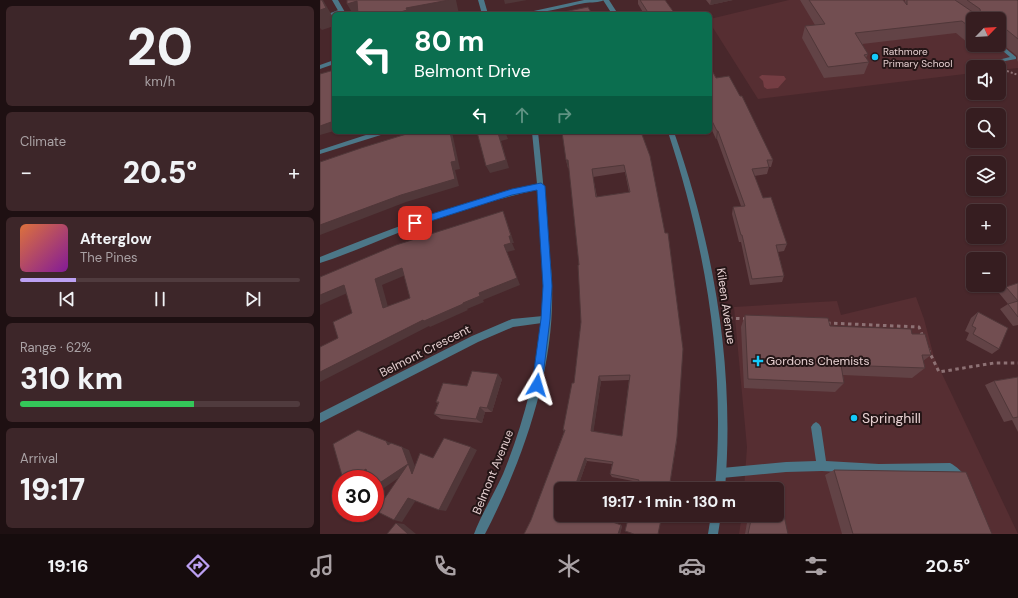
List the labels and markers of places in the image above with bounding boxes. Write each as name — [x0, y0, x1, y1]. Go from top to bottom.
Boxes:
place label: Rathmore Primary School — [883, 45, 953, 70]
marker: Rathmore Primary School — [870, 52, 880, 62]
pin — [398, 206, 432, 240]
place label: Gordons Chemists — [766, 353, 870, 369]
marker: Gordons Chemists — [753, 356, 763, 366]
place label: Springhill — [862, 409, 921, 427]
marker: Springhill — [849, 413, 859, 423]

